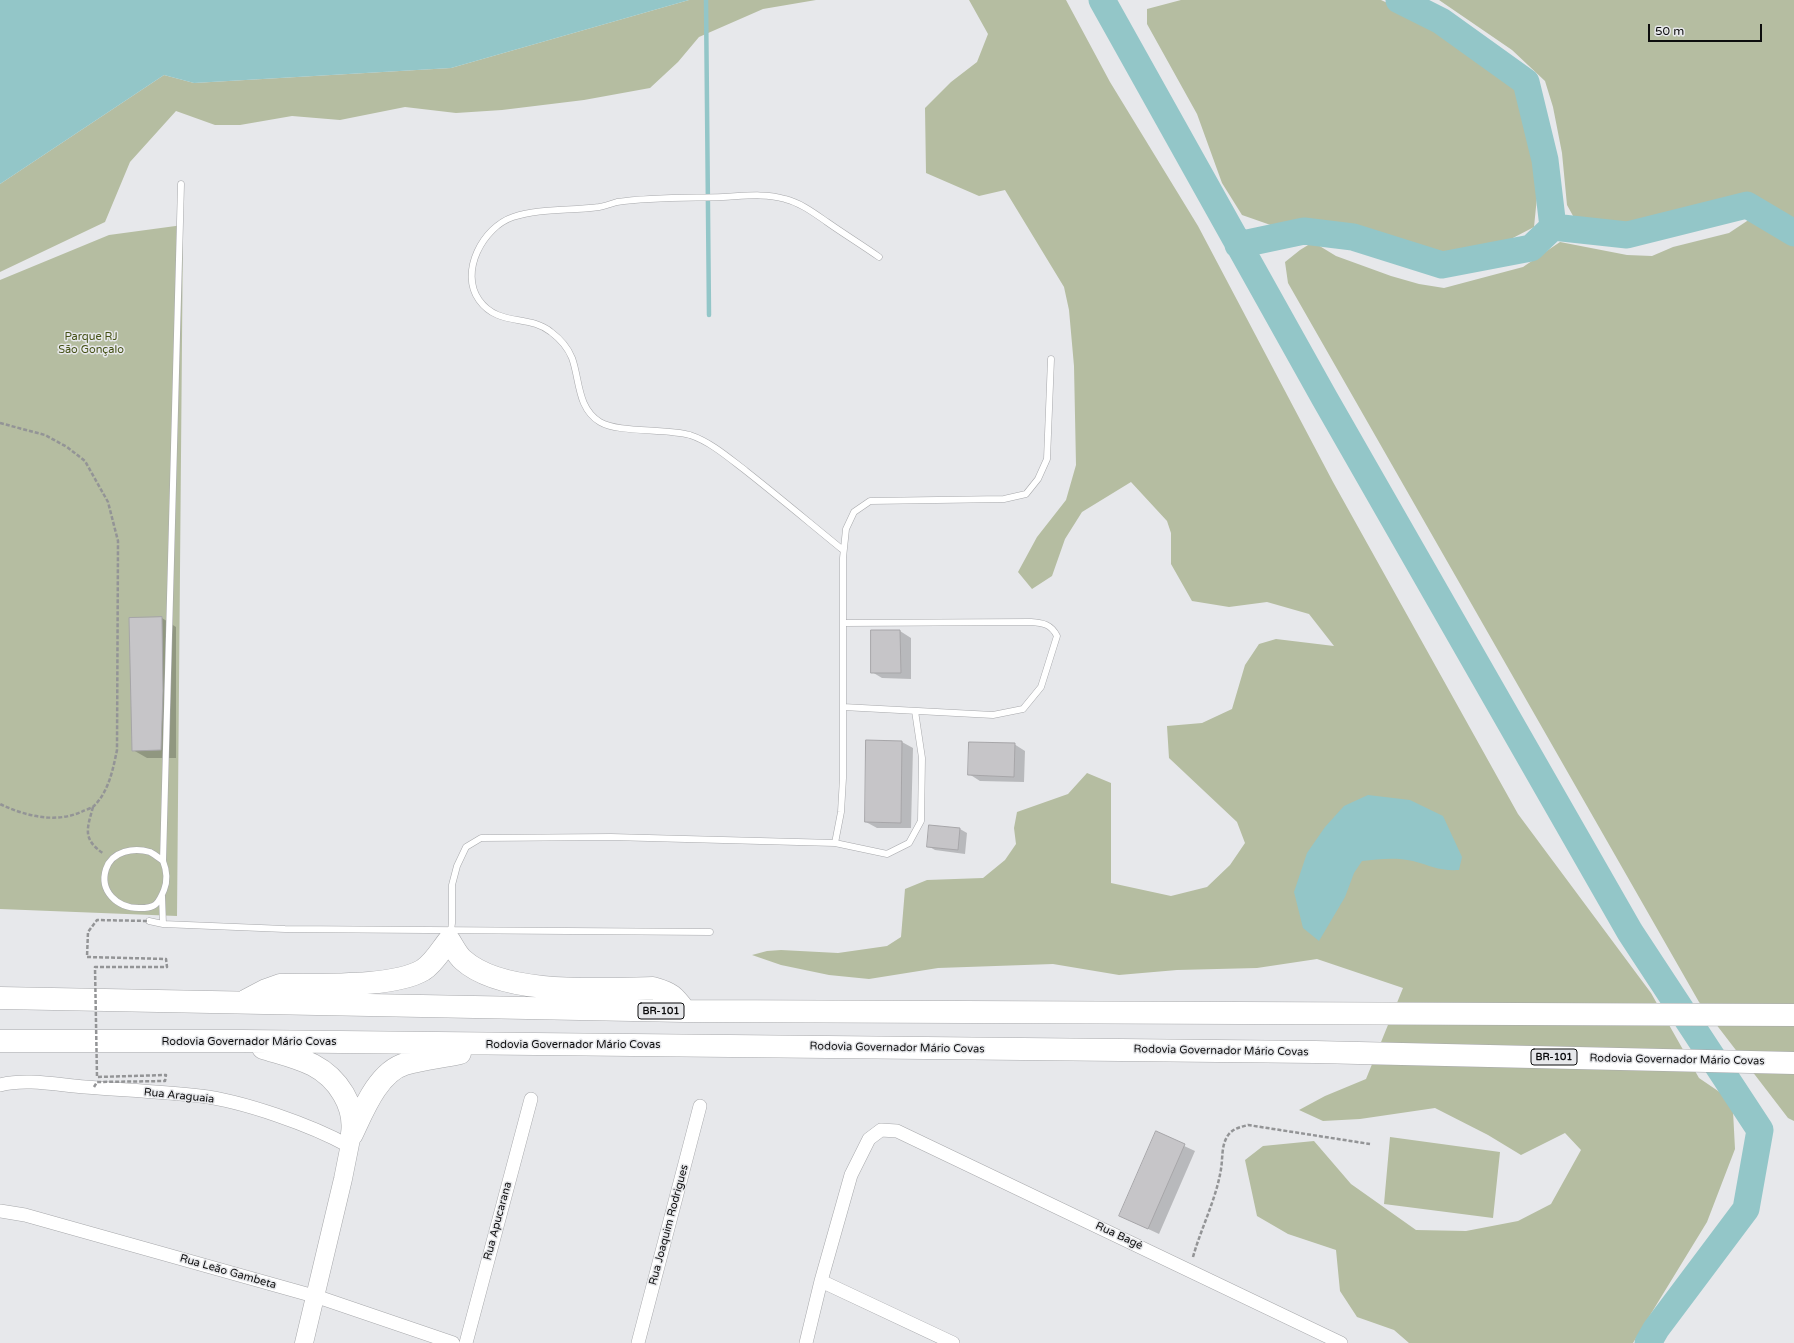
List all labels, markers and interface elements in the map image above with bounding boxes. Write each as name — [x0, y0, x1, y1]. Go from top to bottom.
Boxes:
scale bar — [1650, 16, 1764, 42]
text: 50 m — [1655, 24, 1684, 38]
park label: Parque RJ São Gonçalo — [58, 330, 124, 356]
road number: BR-101 — [638, 1003, 684, 1019]
street label: Rodovia Governador Mário Covas — [161, 1035, 337, 1049]
street label: Rodovia Governador Mário Covas — [485, 1038, 661, 1052]
street label: Rodovia Governador Mário Covas — [809, 1040, 985, 1056]
street label: Rodovia Governador Mário Covas — [1133, 1043, 1309, 1059]
road number: BR-101 — [1531, 1049, 1577, 1065]
street label: Rodovia Governador Mário Covas — [1589, 1052, 1765, 1068]
street label: Rua Araguaia — [143, 1086, 215, 1106]
street label: Rua Joaquim Rodrigues — [647, 1163, 691, 1287]
street label: Rua Apucarana — [481, 1180, 515, 1262]
street label: Rua Bagé — [1093, 1219, 1145, 1253]
street label: Rua Leão Gambeta — [178, 1252, 278, 1292]

